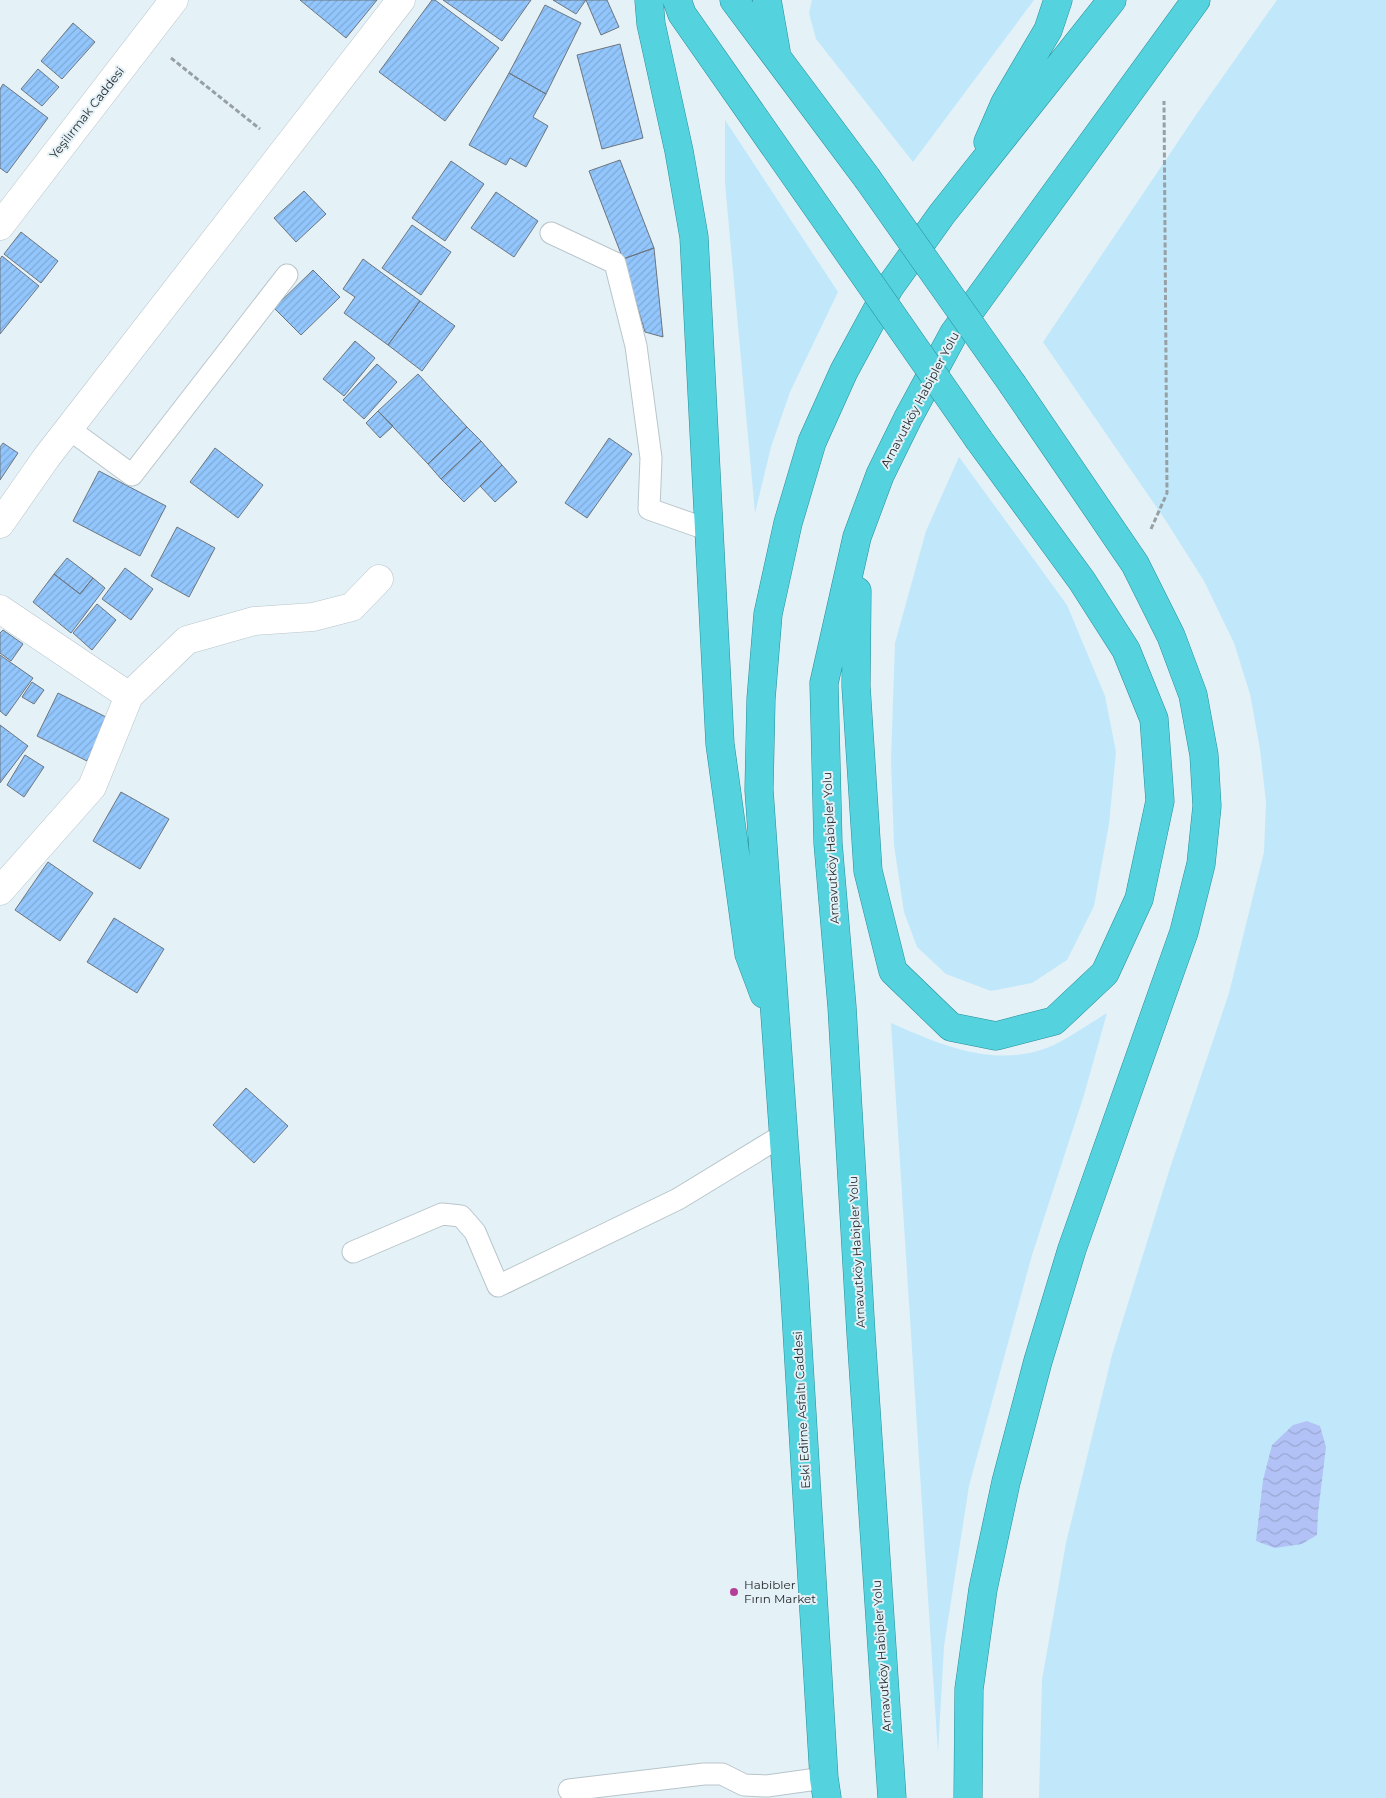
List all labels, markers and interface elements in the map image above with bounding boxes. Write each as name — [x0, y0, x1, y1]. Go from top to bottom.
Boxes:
street label: Yeşilırmak Caddesi — [46, 64, 127, 162]
street label: Arnavutköy Habipler Yolu — [877, 329, 962, 471]
street label: Arnavutköy Habipler Yolu — [819, 772, 842, 924]
street label: Arnavutköy Habipler Yolu — [845, 1176, 868, 1328]
street label: Eski Edirne Asfaltı Caddesi — [790, 1331, 813, 1489]
place label: Habibler Fırın Market — [744, 1577, 816, 1606]
street label: Arnavutköy Habipler Yolu — [869, 1580, 894, 1732]
marker: Habibler Fırın Market — [728, 1586, 740, 1598]

